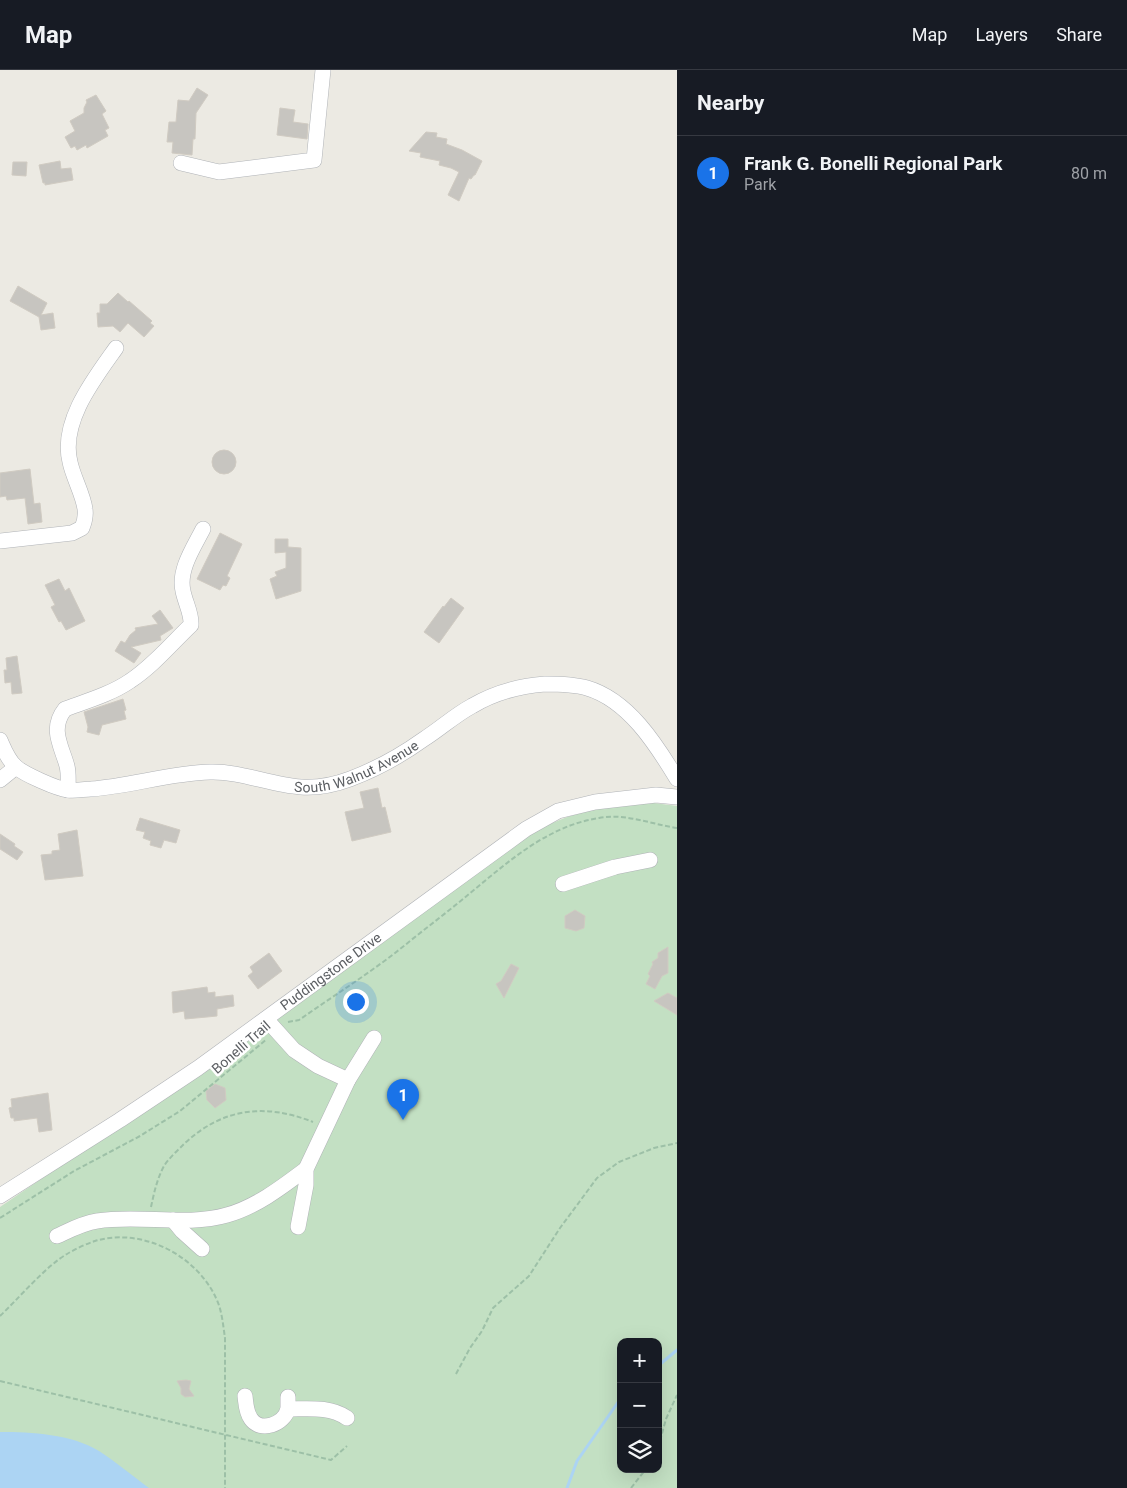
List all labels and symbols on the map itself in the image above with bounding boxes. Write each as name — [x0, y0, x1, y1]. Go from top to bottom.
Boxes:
street label: South Walnut Avenue — [293, 737, 421, 795]
street label: Puddingstone Drive — [277, 929, 384, 1013]
your location — [343, 989, 369, 1015]
street label: Bonelli Trail — [209, 1017, 273, 1077]
pin: 1 — [387, 1079, 419, 1120]

